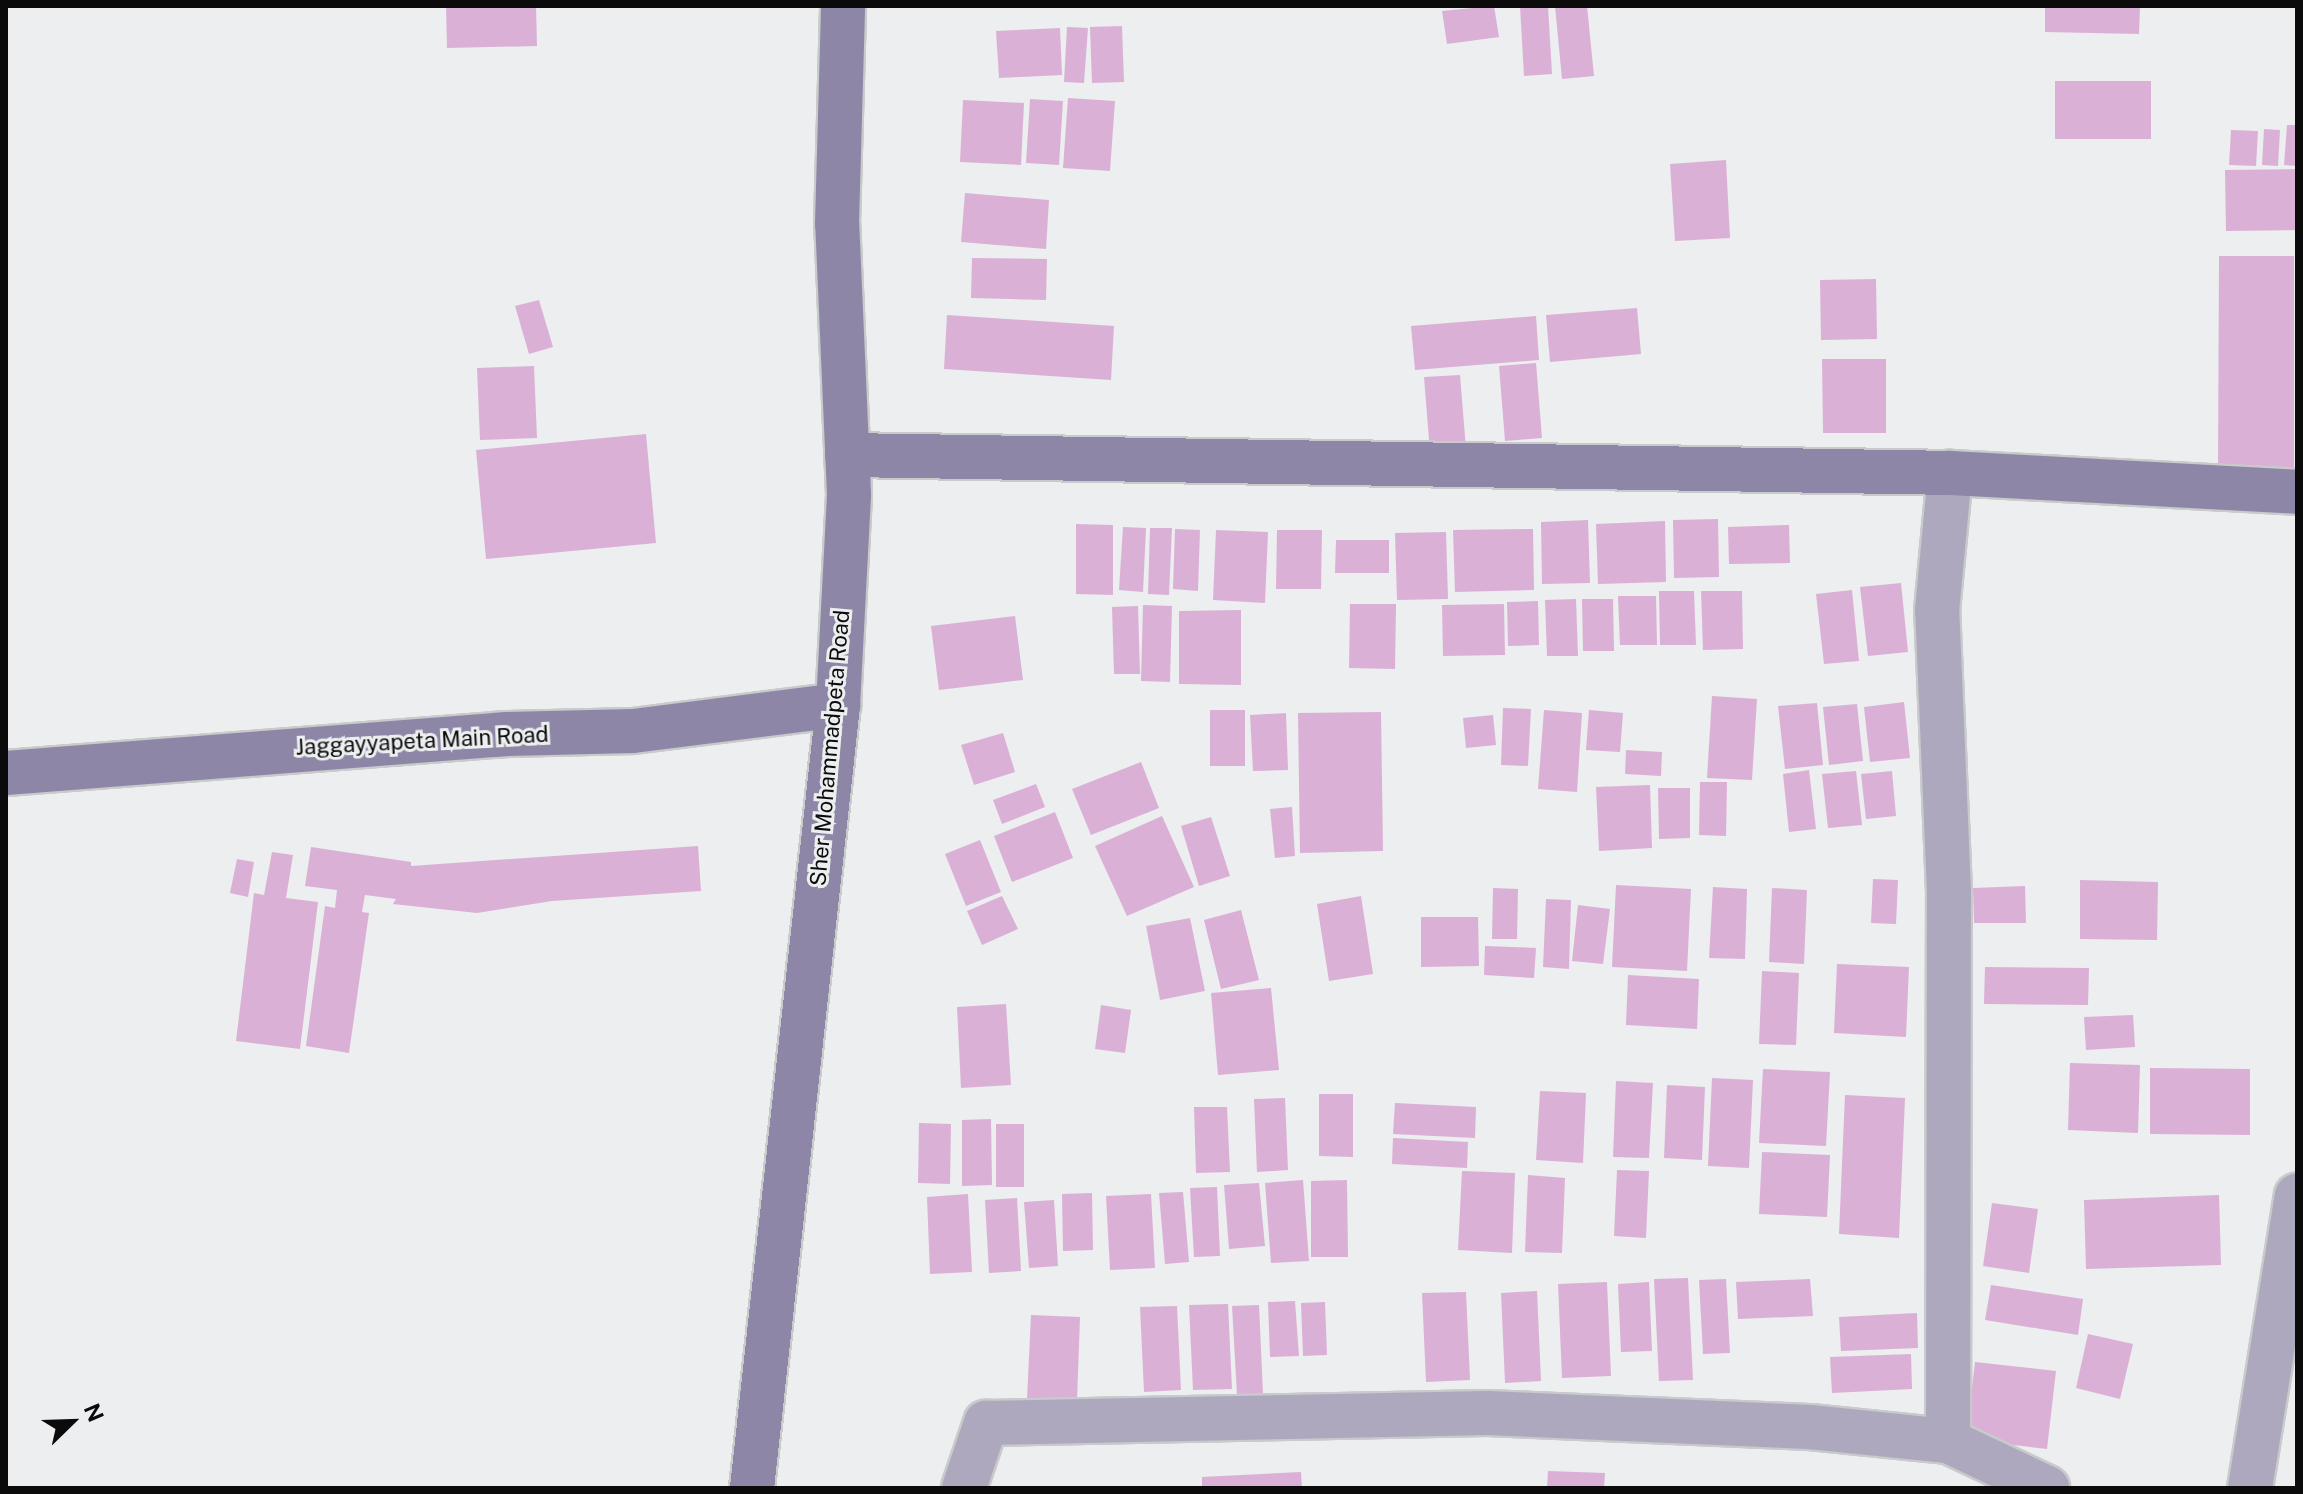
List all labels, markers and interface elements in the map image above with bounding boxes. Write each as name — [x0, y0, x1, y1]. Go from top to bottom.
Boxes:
street label: Sher Mohammadpeta Road — [805, 609, 855, 887]
street label: Jaggayyapeta Main Road — [295, 721, 549, 761]
north arrow — [32, 1382, 112, 1462]
text: N — [79, 1400, 109, 1426]

